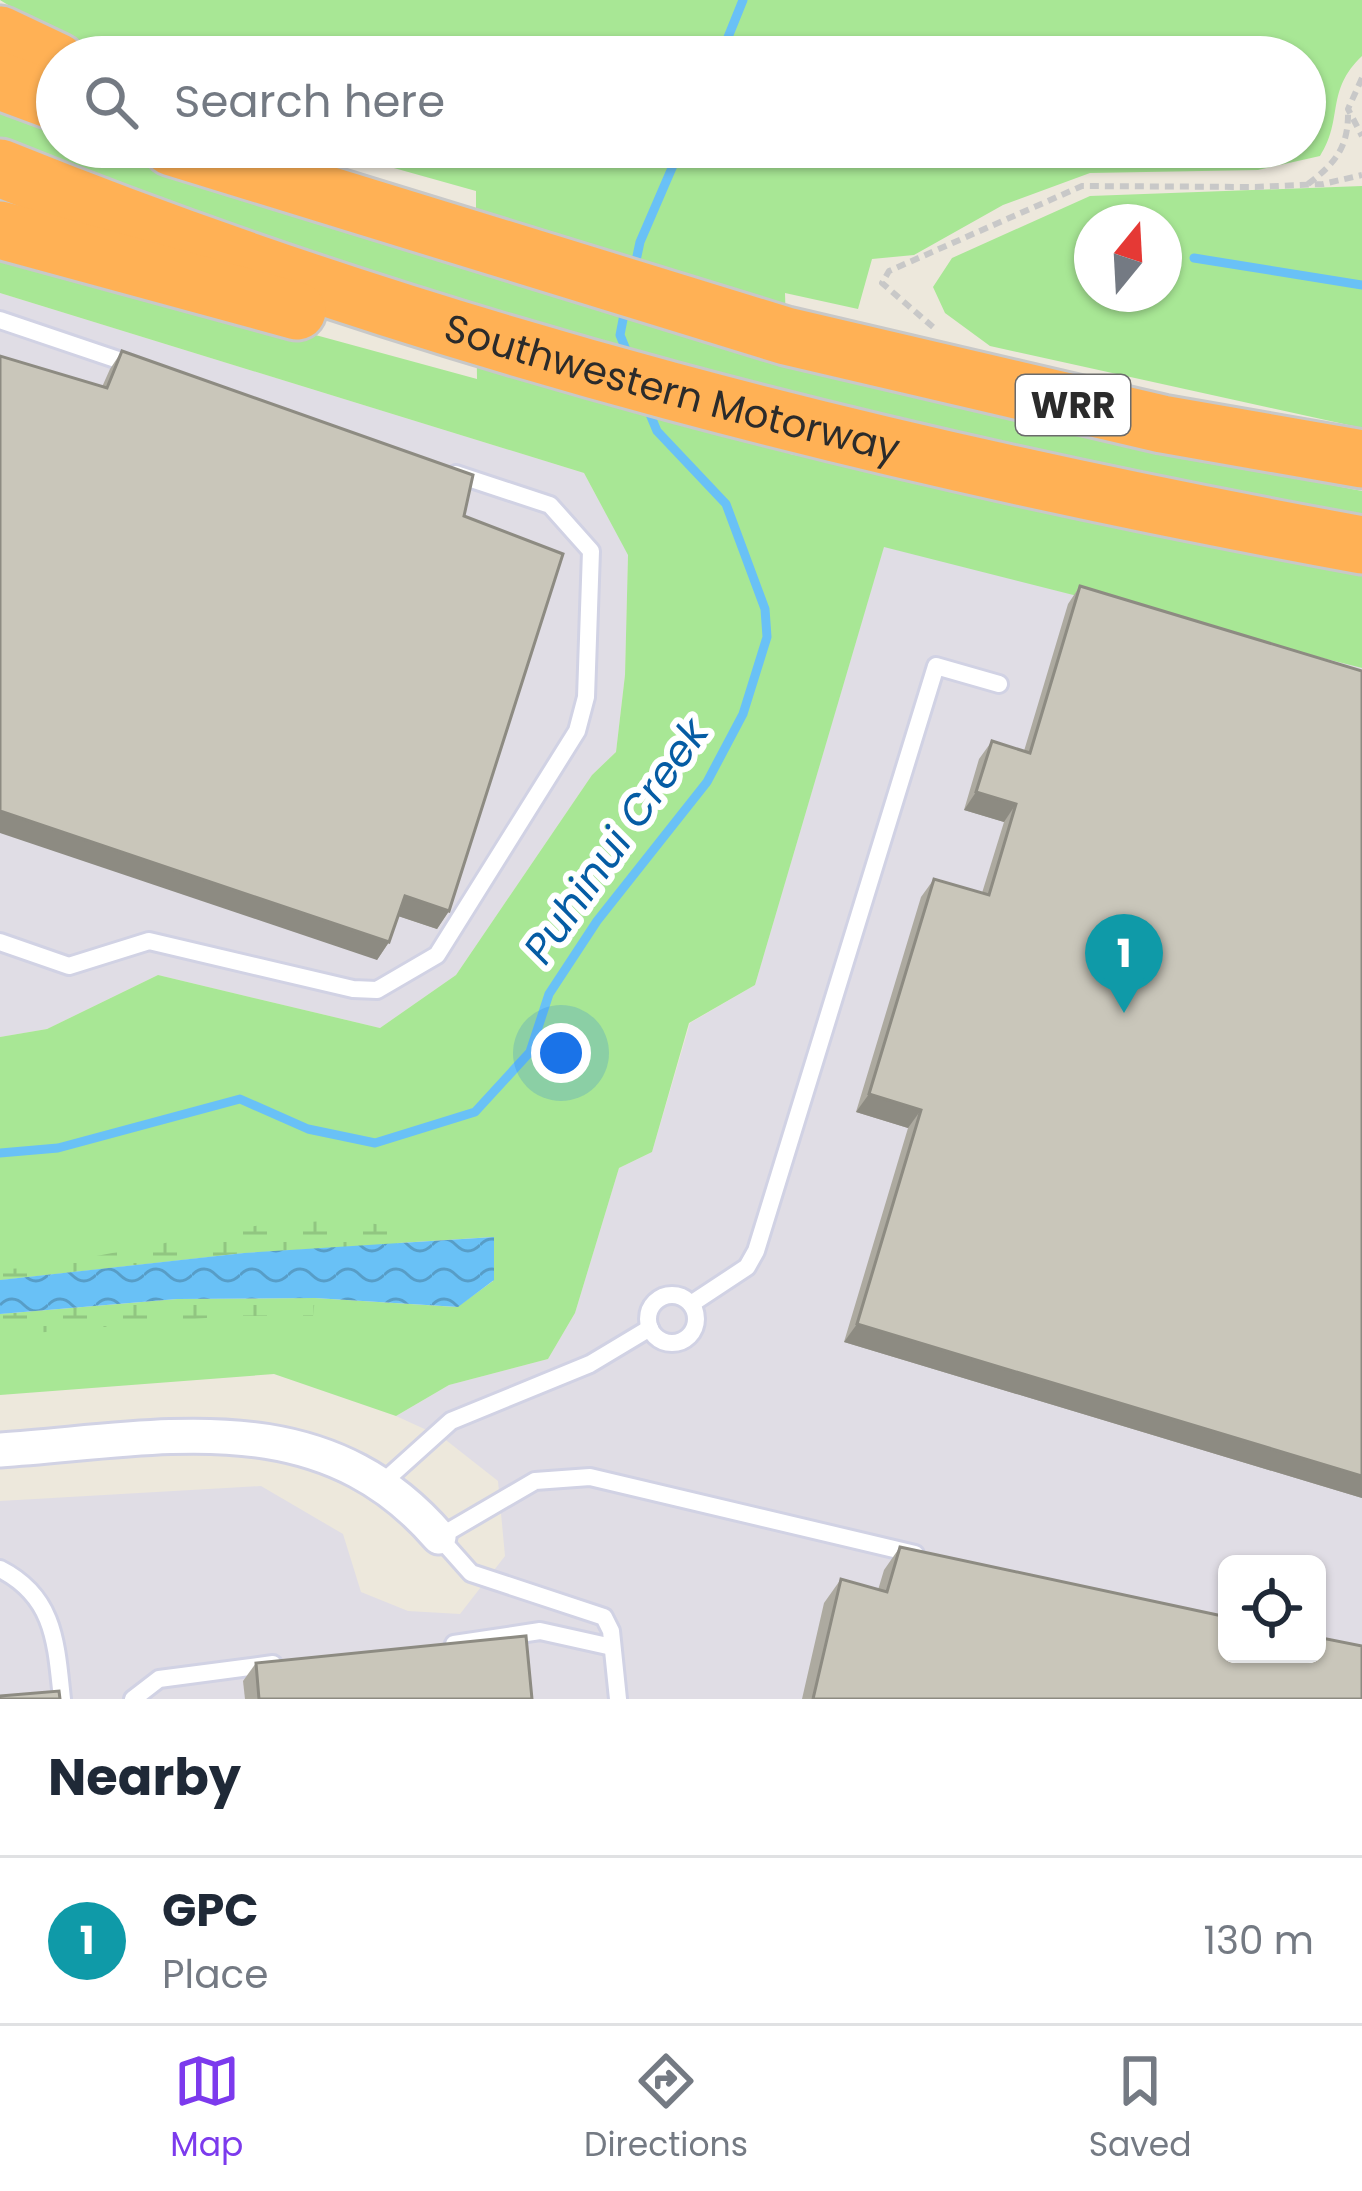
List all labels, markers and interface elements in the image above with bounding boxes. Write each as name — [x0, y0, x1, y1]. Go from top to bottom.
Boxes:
search box — [36, 36, 1326, 168]
icon: search — [78, 69, 144, 135]
text: Search here — [174, 70, 445, 133]
north arrow — [1074, 204, 1182, 312]
street label: Southwestern Motorway — [438, 300, 905, 475]
road number: WRR — [1016, 375, 1130, 435]
water label: Puhinui Creek — [510, 705, 724, 975]
pin: 1 — [1085, 914, 1163, 1013]
your location — [531, 1023, 591, 1083]
map controls — [1218, 1555, 1326, 1663]
button: locate — [1218, 1555, 1326, 1663]
text: Nearby — [48, 1741, 241, 1813]
text: GPC — [162, 1879, 259, 1942]
text: 1 — [80, 1913, 94, 1968]
text: 130 m — [1203, 1913, 1314, 1968]
text: Place — [162, 1947, 268, 2002]
tab: Map — [170, 2048, 243, 2170]
tab: Directions — [584, 2048, 748, 2170]
tab: Saved — [1089, 2048, 1192, 2170]

